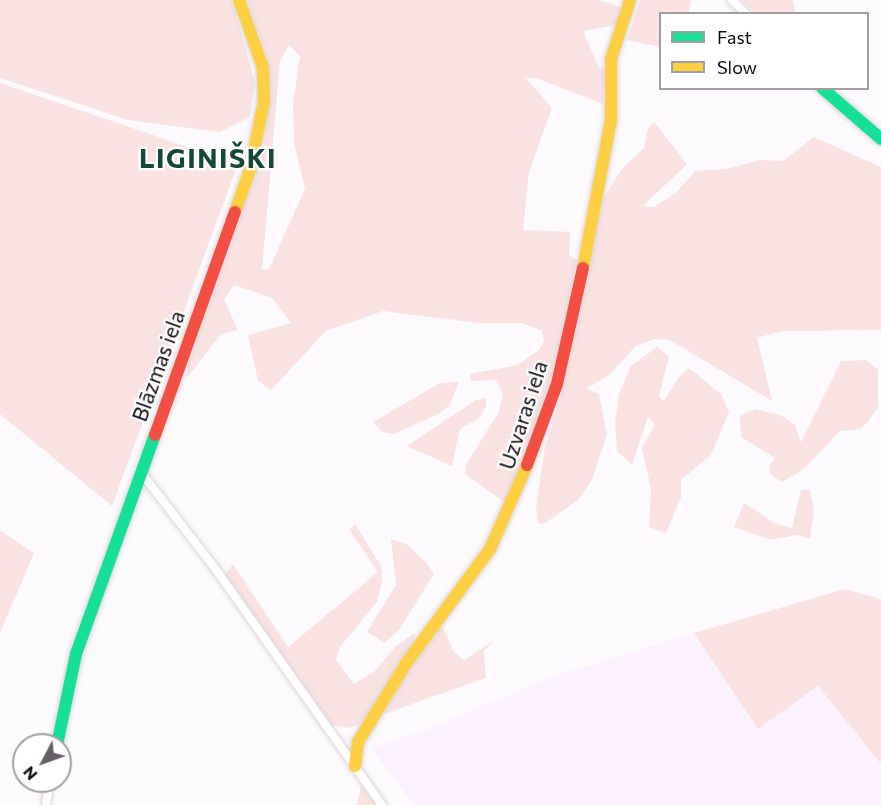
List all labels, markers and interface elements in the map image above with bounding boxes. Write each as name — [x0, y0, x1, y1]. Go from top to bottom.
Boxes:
legend — [659, 12, 869, 90]
text: Fast — [717, 26, 752, 48]
text: Slow — [717, 56, 757, 78]
district label: LIGINIŠKI — [139, 142, 277, 174]
street label: Blāzmas iela — [126, 307, 190, 425]
street label: Uzvaras iela — [494, 357, 552, 473]
north arrow — [12, 733, 72, 793]
text: N — [18, 763, 41, 785]

